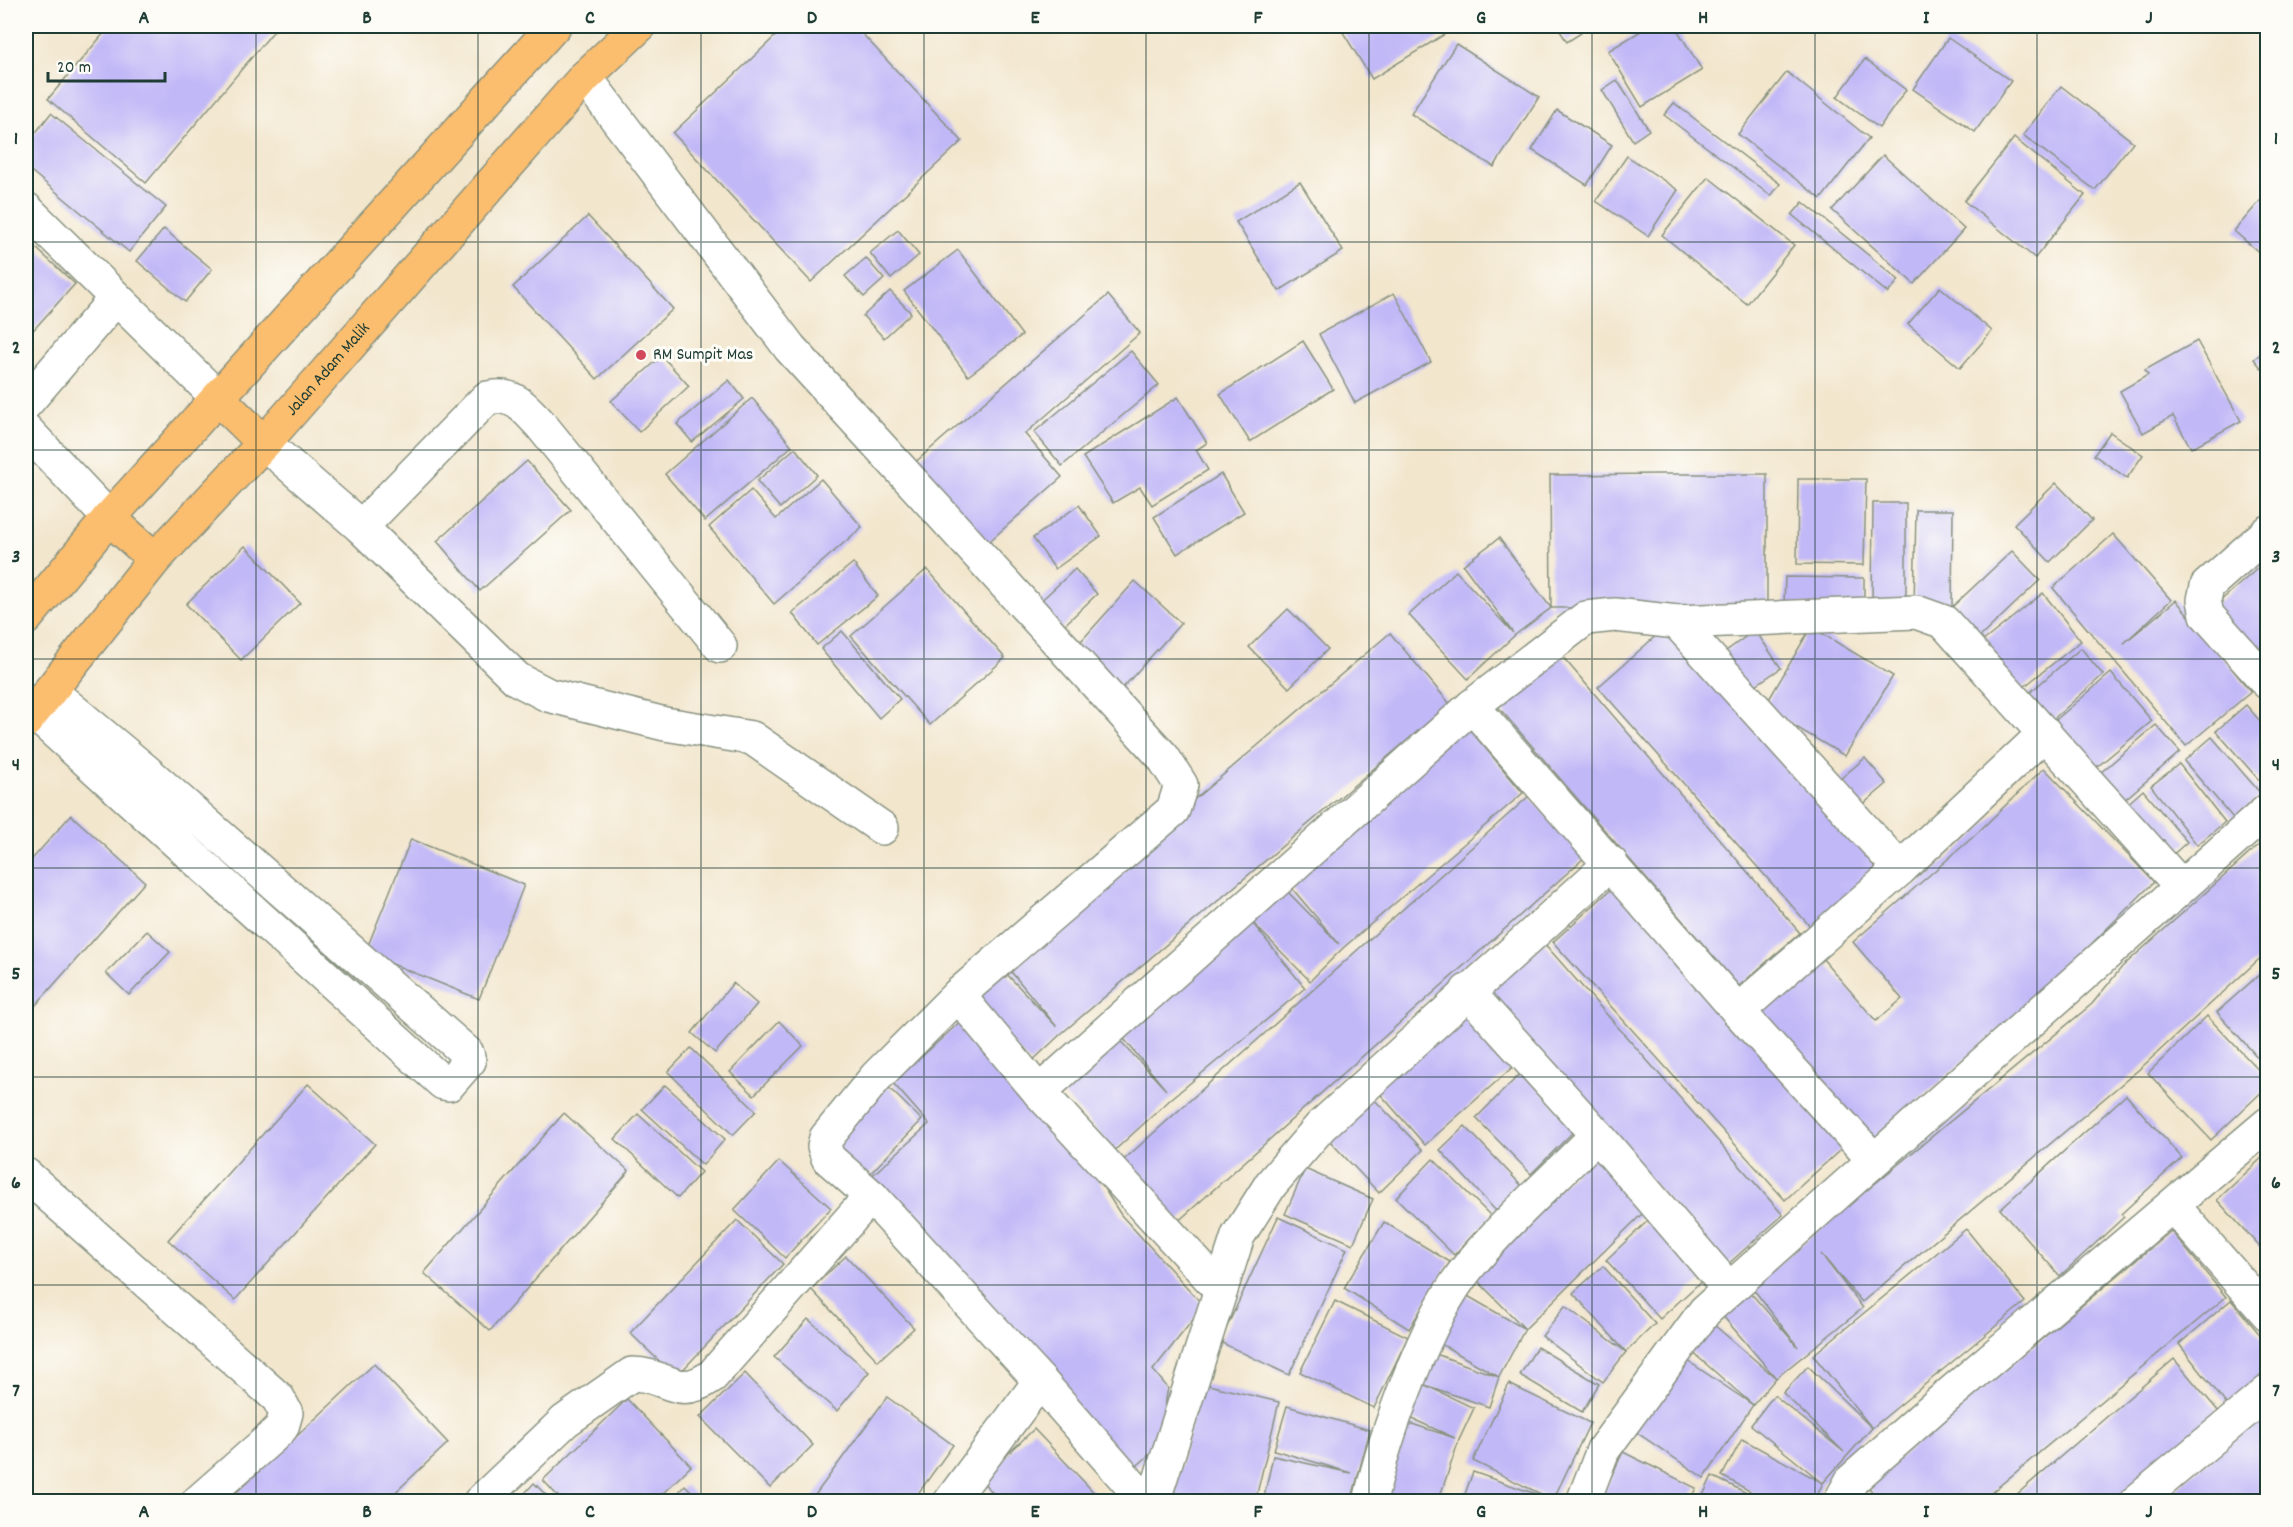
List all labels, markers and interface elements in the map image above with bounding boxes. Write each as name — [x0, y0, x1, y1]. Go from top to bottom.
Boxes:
text: A — [139, 5, 150, 33]
text: B — [362, 5, 372, 33]
text: C — [585, 5, 595, 33]
text: D — [807, 5, 818, 33]
text: E — [1030, 5, 1040, 33]
text: F — [1254, 5, 1264, 33]
text: G — [1476, 5, 1486, 33]
text: H — [1698, 5, 1708, 33]
text: I — [1923, 5, 1930, 33]
text: J — [2145, 5, 2153, 33]
scale bar — [48, 45, 165, 83]
text: 20 m — [57, 56, 91, 81]
text: 1 — [14, 126, 18, 154]
text: 1 — [2274, 126, 2278, 154]
street label: Jalan Adam Malik — [280, 317, 377, 422]
text: 2 — [12, 335, 20, 363]
text: 2 — [2272, 335, 2280, 363]
place label: RM Sumpit Mas — [653, 343, 753, 368]
marker: RM Sumpit Mas — [634, 348, 648, 362]
text: 3 — [12, 544, 20, 572]
text: 3 — [2272, 544, 2280, 572]
text: 4 — [12, 752, 20, 780]
text: 4 — [2272, 752, 2280, 780]
text: 5 — [11, 961, 21, 989]
text: 5 — [2271, 961, 2281, 989]
text: 6 — [11, 1170, 21, 1198]
text: 6 — [2271, 1170, 2281, 1198]
text: 7 — [12, 1378, 20, 1406]
text: 7 — [2272, 1378, 2280, 1406]
text: A — [139, 1499, 150, 1527]
text: B — [362, 1499, 372, 1527]
text: C — [585, 1499, 595, 1527]
text: D — [807, 1499, 818, 1527]
text: E — [1030, 1499, 1040, 1527]
text: F — [1254, 1499, 1264, 1527]
text: G — [1476, 1499, 1486, 1527]
text: H — [1698, 1499, 1708, 1527]
text: I — [1923, 1499, 1930, 1527]
text: J — [2145, 1499, 2153, 1527]

